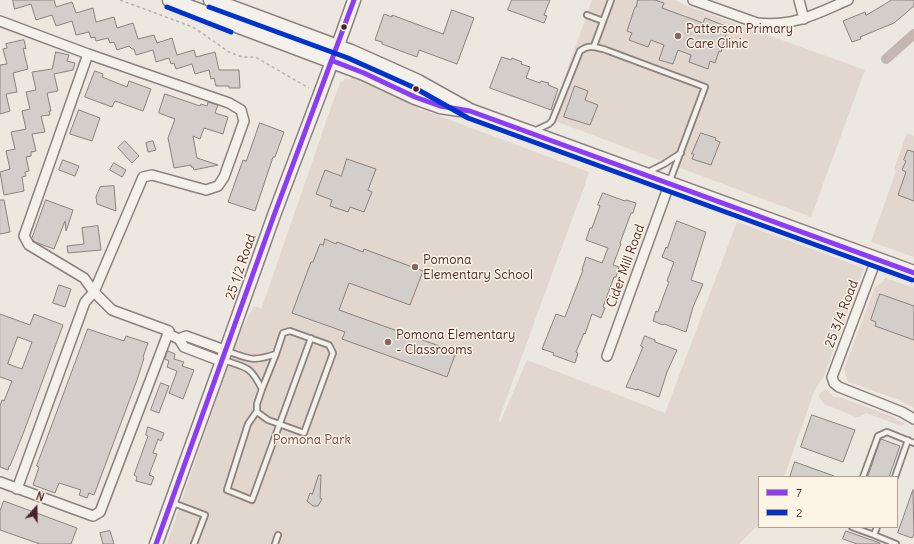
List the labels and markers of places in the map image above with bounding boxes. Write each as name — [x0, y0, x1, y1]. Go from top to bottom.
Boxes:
place label: Patterson Primary Care Clinic — [686, 21, 793, 52]
unlabelled marker — [339, 22, 349, 32]
marker: Patterson Primary Care Clinic — [673, 31, 683, 41]
unlabelled marker — [411, 84, 421, 94]
place label: Pomona Elementary School — [423, 252, 533, 283]
marker: Pomona Elementary School — [410, 262, 420, 272]
place label: Pomona Elementary - Classrooms — [396, 327, 515, 358]
marker: Pomona Elementary - Classrooms — [383, 337, 393, 347]

